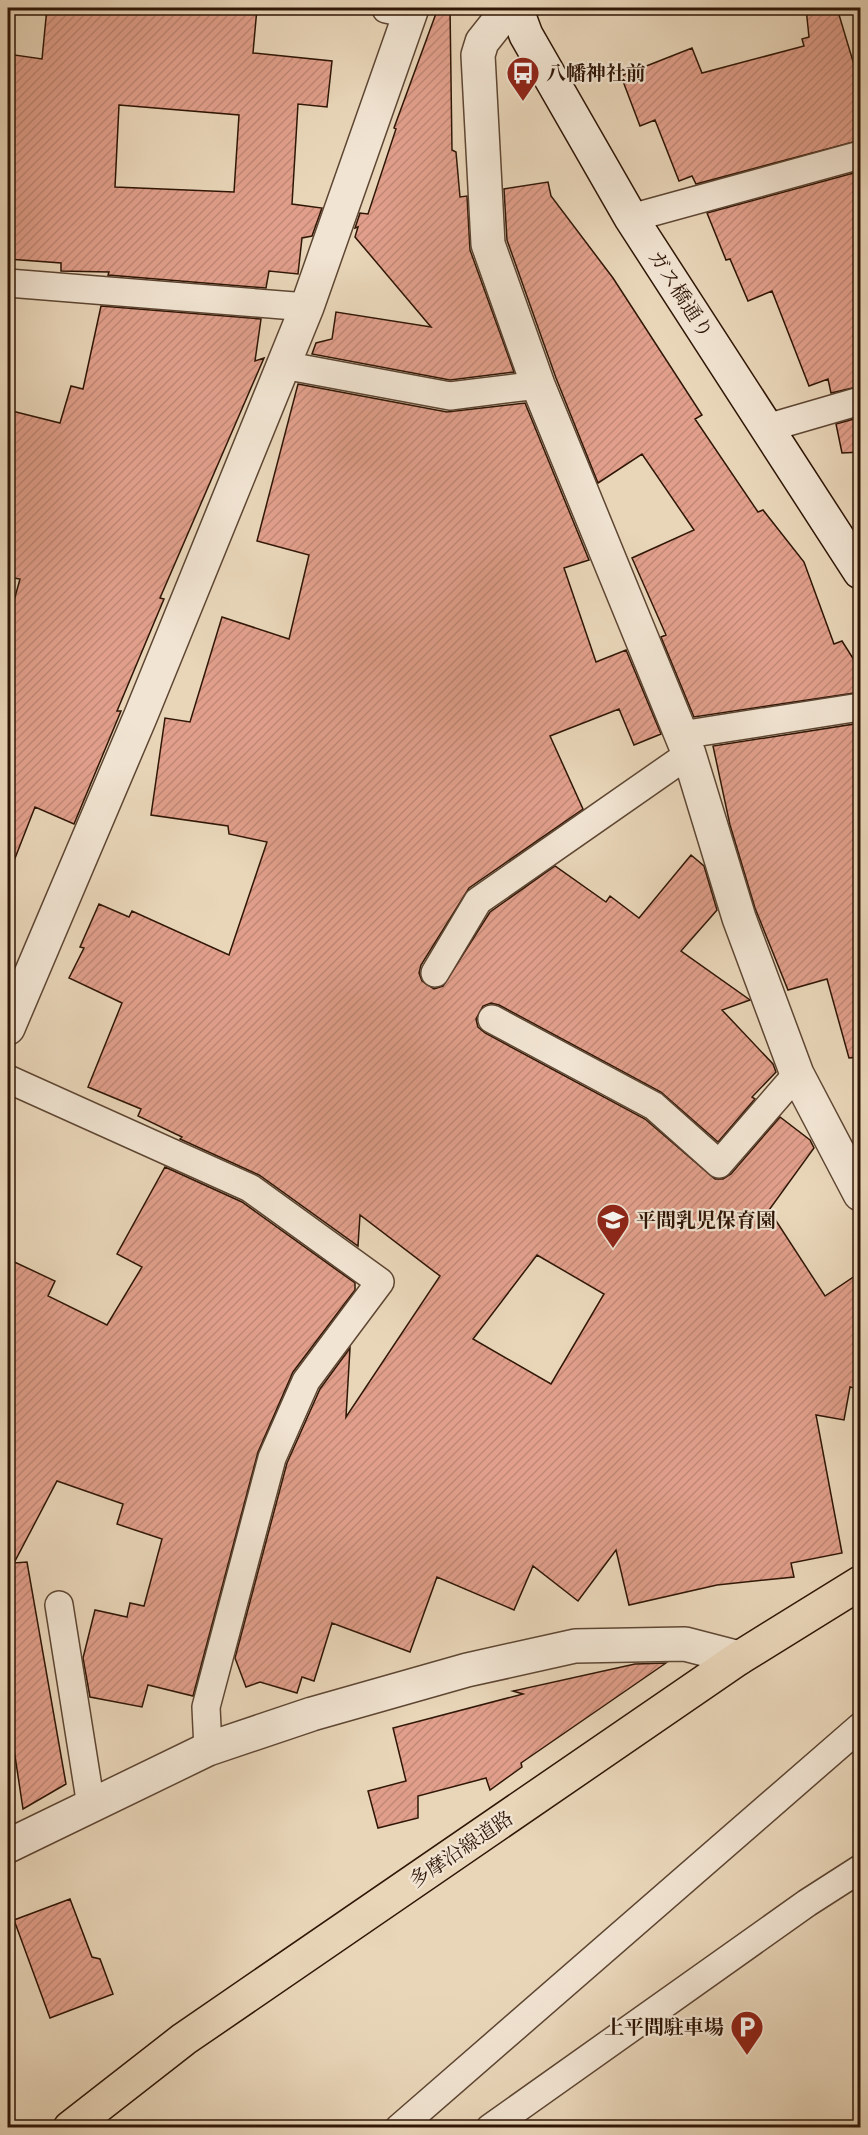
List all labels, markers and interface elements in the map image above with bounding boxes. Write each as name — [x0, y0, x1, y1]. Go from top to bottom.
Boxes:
bus stop icon: 八幡神社前 — [505, 55, 541, 102]
place label: 八幡神社前 — [546, 60, 646, 87]
street label: ガス橋通り — [642, 245, 719, 344]
school or university icon: 平間乳児保育園 — [595, 1202, 631, 1249]
place label: 平間乳児保育園 — [636, 1207, 776, 1234]
street label: 多摩沿線道路 — [404, 1805, 519, 1894]
parking icon: 上平間駐車場 — [729, 2009, 765, 2056]
place label: 上平間駐車場 — [604, 2014, 724, 2041]

